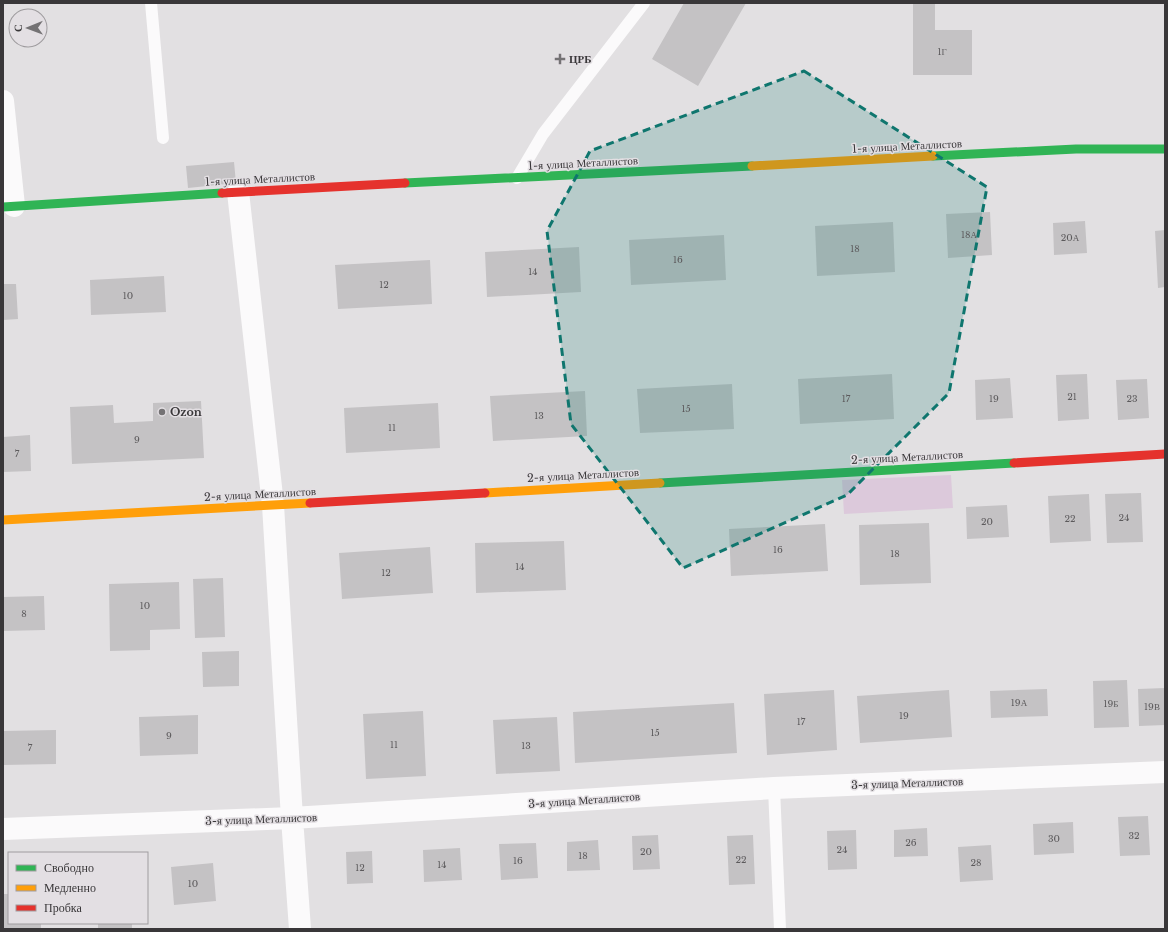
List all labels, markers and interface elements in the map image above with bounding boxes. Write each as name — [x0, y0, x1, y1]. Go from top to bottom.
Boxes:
north arrow — [8, 8, 48, 48]
text: С — [11, 24, 25, 32]
house number: 1Г — [937, 46, 947, 57]
place label: ЦРБ — [569, 52, 592, 66]
marker: ЦРБ — [554, 53, 566, 65]
street label: 1-я улица Металлистов — [852, 136, 962, 156]
street label: 1-я улица Металлистов — [528, 153, 638, 173]
street label: 1-я улица Металлистов — [205, 169, 315, 189]
house number: 18А — [961, 229, 977, 240]
house number: 20А — [1061, 232, 1080, 243]
house number: 18 — [850, 243, 860, 254]
house number: 16 — [673, 254, 683, 265]
house number: 14 — [528, 266, 538, 277]
house number: 12 — [379, 279, 389, 290]
house number: 10 — [123, 290, 133, 301]
house number: 21 — [1067, 391, 1077, 402]
house number: 17 — [842, 393, 851, 404]
house number: 19 — [989, 393, 999, 404]
house number: 23 — [1126, 393, 1138, 404]
house number: 15 — [681, 403, 691, 414]
place label: Ozon — [170, 405, 202, 419]
marker: Ozon — [157, 407, 167, 417]
house number: 13 — [534, 410, 544, 421]
house number: 11 — [388, 422, 396, 433]
house number: 9 — [134, 434, 140, 445]
street label: 2-я улица Металлистов — [851, 447, 963, 467]
house number: 7 — [15, 448, 20, 459]
street label: 2-я улица Металлистов — [527, 465, 639, 485]
street label: 2-я улица Металлистов — [204, 484, 316, 504]
house number: 24 — [1119, 512, 1129, 523]
house number: 22 — [1064, 513, 1076, 524]
house number: 20 — [981, 516, 993, 527]
house number: 16 — [773, 544, 783, 555]
house number: 18 — [890, 548, 900, 559]
house number: 14 — [515, 561, 525, 572]
house number: 12 — [381, 567, 391, 578]
house number: 10 — [140, 600, 150, 611]
house number: 8 — [21, 608, 27, 619]
house number: 19А — [1011, 697, 1028, 708]
house number: 19Б — [1104, 698, 1118, 709]
house number: 19В — [1144, 701, 1160, 712]
house number: 19 — [899, 710, 909, 721]
house number: 17 — [797, 716, 806, 727]
house number: 15 — [650, 727, 660, 738]
house number: 9 — [166, 730, 172, 741]
house number: 11 — [390, 739, 398, 750]
house number: 13 — [521, 740, 531, 751]
house number: 7 — [28, 742, 33, 753]
street label: 3-я улица Металлистов — [851, 774, 963, 792]
street label: 3-я улица Металлистов — [528, 789, 640, 811]
street label: 3-я улица Металлистов — [205, 810, 317, 828]
house number: 32 — [1128, 830, 1140, 841]
house number: 30 — [1048, 833, 1060, 844]
house number: 26 — [905, 837, 917, 848]
house number: 24 — [837, 844, 847, 855]
house number: 20 — [640, 846, 652, 857]
house number: 18 — [578, 850, 588, 861]
legend — [8, 852, 148, 924]
house number: 22 — [735, 854, 747, 865]
house number: 16 — [513, 855, 523, 866]
house number: 28 — [971, 857, 982, 868]
house number: 14 — [437, 859, 447, 870]
text: Свободно — [44, 860, 94, 875]
house number: 12 — [355, 862, 365, 873]
house number: 10 — [188, 878, 198, 889]
text: Медленно — [44, 880, 96, 895]
text: Пробка — [44, 900, 82, 915]

